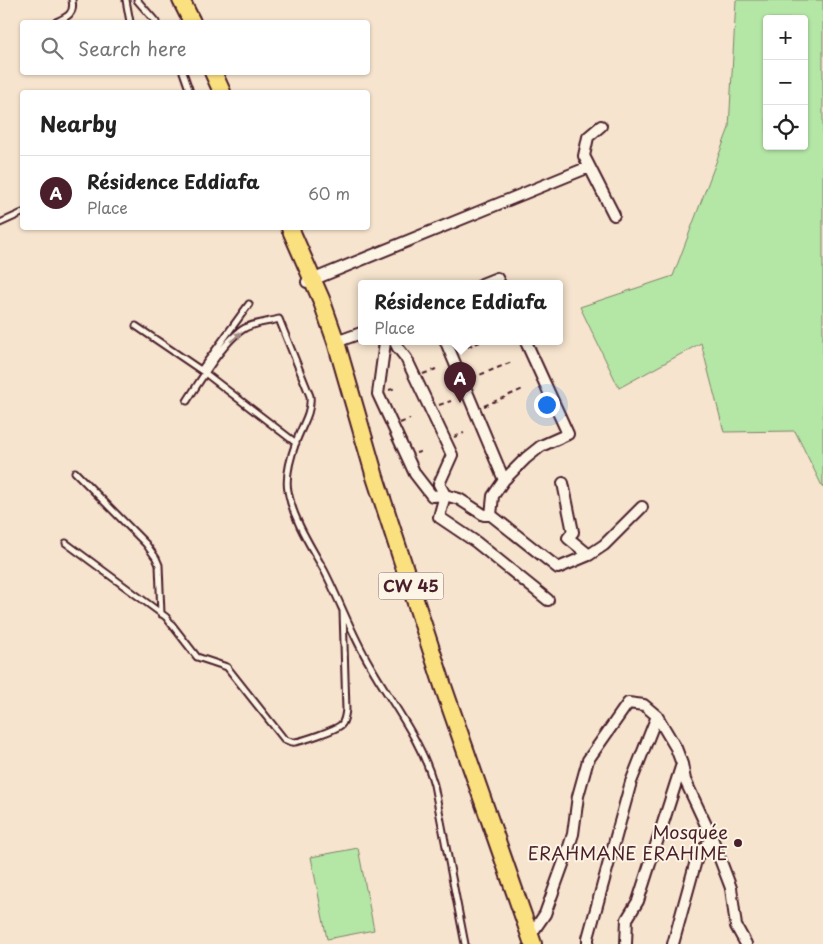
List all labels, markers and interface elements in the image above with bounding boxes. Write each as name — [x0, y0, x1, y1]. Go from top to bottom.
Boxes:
map controls — [763, 15, 808, 150]
button: + — [763, 15, 808, 60]
search box — [20, 20, 370, 75]
icon: search — [38, 34, 66, 62]
text: Search here — [78, 34, 187, 62]
button: − — [763, 60, 808, 105]
button: locate — [763, 105, 808, 150]
text: Nearby — [40, 107, 117, 139]
text: Résidence Eddiafa — [87, 167, 260, 195]
text: A — [50, 181, 62, 205]
text: 60 m — [308, 181, 350, 205]
text: Place — [87, 195, 128, 219]
popup — [358, 280, 563, 345]
text: Résidence Eddiafa — [374, 287, 547, 315]
text: Place — [374, 315, 415, 339]
one-way arrow — [229, 331, 241, 343]
pin: A — [444, 362, 476, 403]
your location — [534, 392, 560, 418]
road number: CW 45 — [378, 572, 444, 600]
place label: Mosquée ERAHMANE ERAHIME — [528, 818, 728, 866]
marker: Mosquée ERAHMANE ERAHIME — [732, 837, 744, 849]

